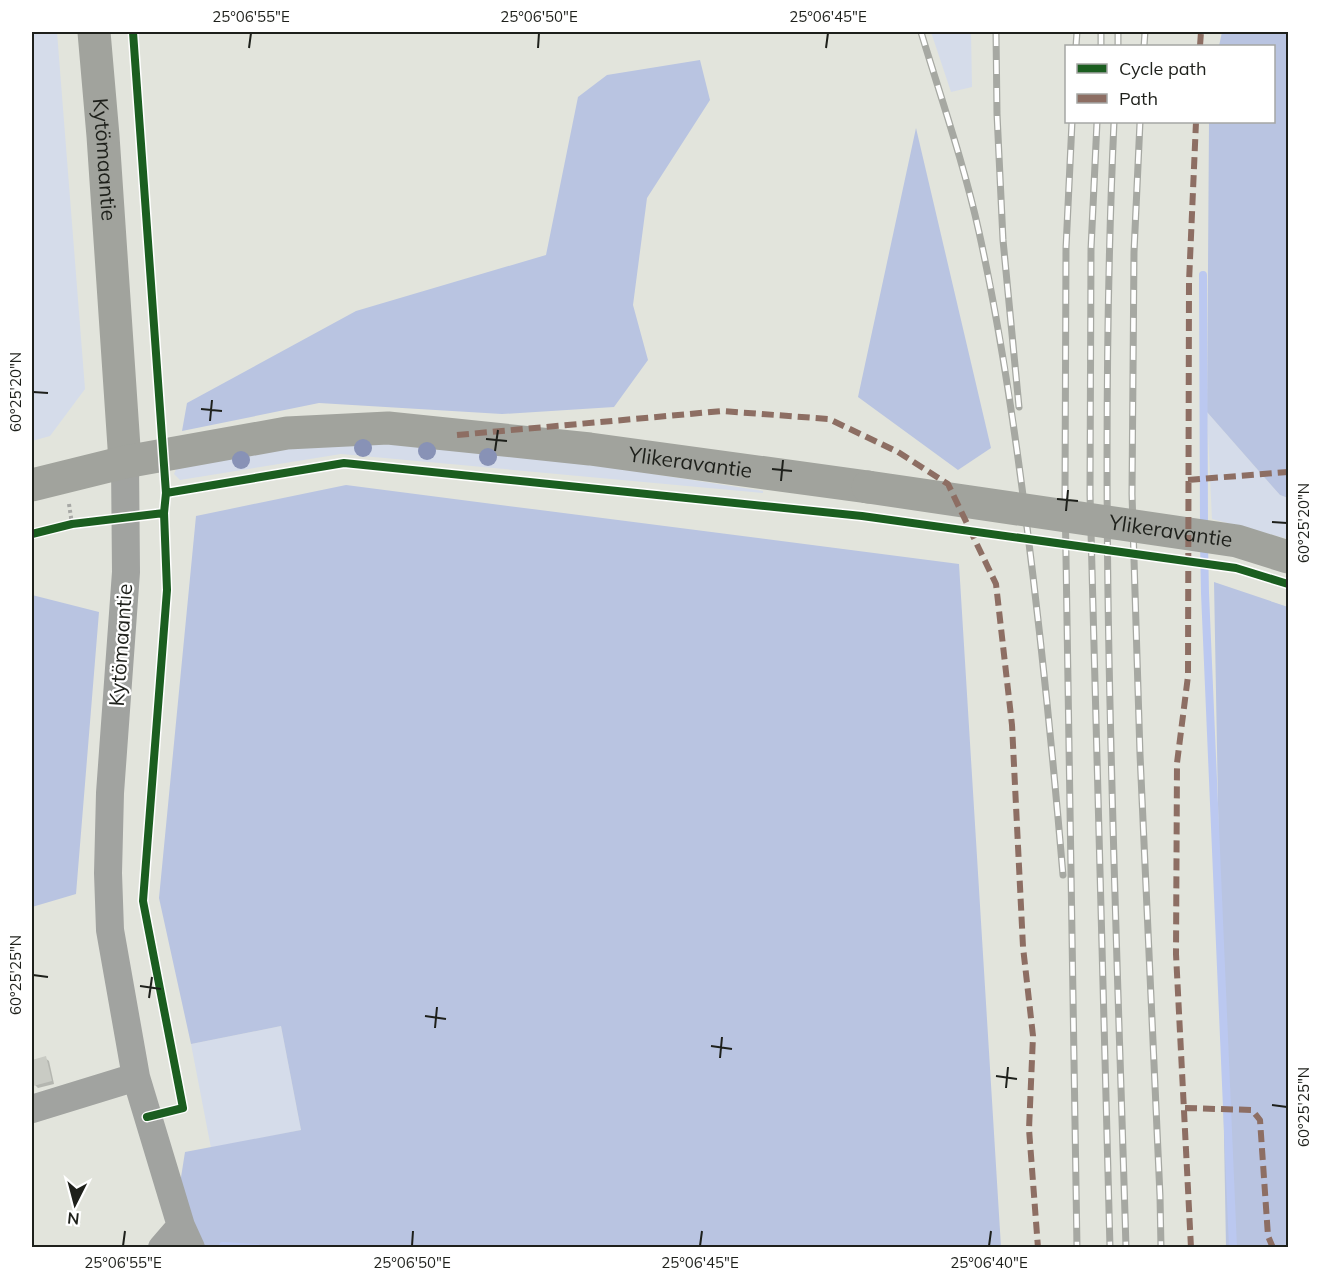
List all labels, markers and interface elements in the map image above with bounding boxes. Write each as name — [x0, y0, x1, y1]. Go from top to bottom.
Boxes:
text: 25°06'55"E — [212, 7, 290, 26]
text: 25°06'50"E — [500, 7, 578, 26]
text: 25°06'45"E — [789, 7, 867, 26]
legend — [1065, 45, 1275, 123]
text: Cycle path — [1119, 57, 1206, 80]
text: Path — [1119, 87, 1158, 110]
street label: Kytömaantie — [88, 97, 123, 222]
text: 60°25'20"N — [6, 352, 25, 432]
street label: Ylikeravantie — [626, 440, 754, 483]
text: 60°25'20"N — [1294, 483, 1313, 563]
street label: Ylikeravantie — [1106, 508, 1234, 552]
street label: Kytömaantie — [103, 583, 137, 707]
text: 60°25'25"N — [6, 935, 25, 1015]
text: 60°25'25"N — [1294, 1067, 1313, 1147]
north arrow — [45, 1174, 105, 1234]
text: N — [66, 1208, 80, 1229]
text: 25°06'55"E — [84, 1253, 162, 1272]
text: 25°06'50"E — [373, 1253, 451, 1272]
text: 25°06'45"E — [661, 1253, 739, 1272]
text: 25°06'40"E — [950, 1253, 1028, 1272]

